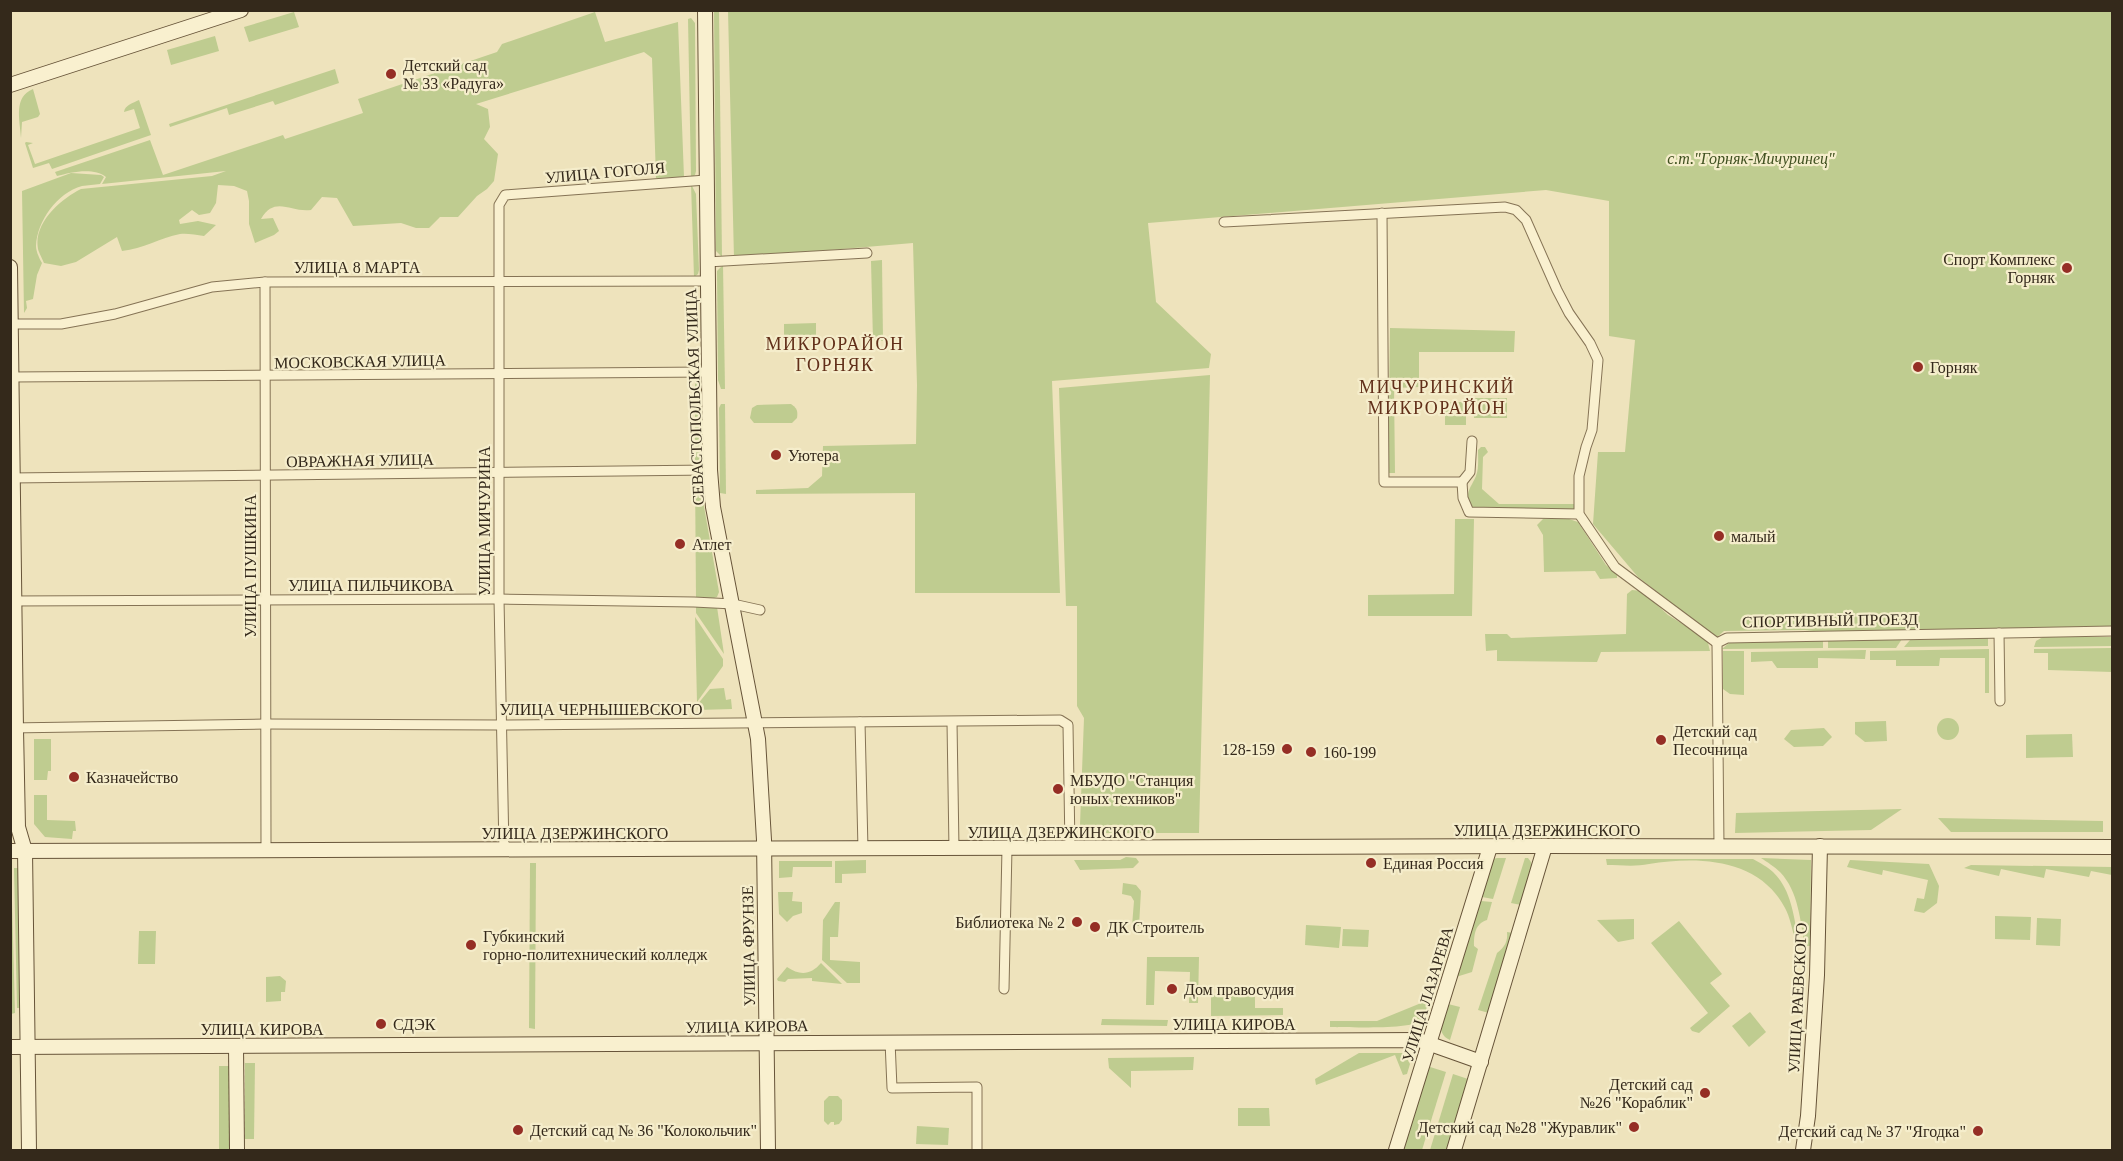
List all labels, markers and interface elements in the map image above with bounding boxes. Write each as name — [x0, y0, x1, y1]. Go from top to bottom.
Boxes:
place label: Детский сад № 33 «Радуга» — [403, 57, 504, 93]
marker: Детский сад № 33 «Радуга» — [384, 67, 398, 81]
park label: с.т."Горняк-Мичуринец" — [1667, 150, 1835, 168]
street label: УЛИЦА ГОГОЛЯ — [544, 159, 666, 187]
place label: Спорт Комплекс Горняк — [1943, 251, 2055, 287]
street label: УЛИЦА 8 МАРТА — [294, 259, 421, 277]
marker: Спорт Комплекс Горняк — [2060, 261, 2074, 275]
street label: СЕВАСТОПОЛЬСКАЯ УЛИЦА — [682, 288, 708, 506]
district label: МИКРОРАЙОН ГОРНЯК — [766, 334, 904, 375]
street label: МОСКОВСКАЯ УЛИЦА — [274, 351, 446, 372]
place label: Горняк — [1930, 359, 1978, 377]
marker: Горняк — [1911, 360, 1925, 374]
district label: МИЧУРИНСКИЙ МИКРОРАЙОН — [1359, 377, 1515, 418]
street label: УЛИЦА МИЧУРИНА — [476, 446, 494, 596]
place label: Уютера — [788, 447, 839, 465]
marker: Уютера — [769, 448, 783, 462]
street label: ОВРАЖНАЯ УЛИЦА — [286, 451, 434, 471]
street label: УЛИЦА ПУШКИНА — [242, 494, 260, 638]
place label: малый — [1731, 528, 1776, 545]
marker: малый — [1712, 529, 1726, 543]
place label: Атлет — [692, 536, 731, 553]
marker: Атлет — [673, 537, 687, 551]
street label: УЛИЦА ПИЛЬЧИКОВА — [288, 577, 454, 595]
street label: СПОРТИВНЫЙ ПРОЕЗД — [1742, 609, 1918, 632]
street label: УЛИЦА ЧЕРНЫШЕВСКОГО — [499, 701, 703, 719]
place label: Детский сад Песочница — [1673, 723, 1757, 759]
marker: Детский сад Песочница — [1654, 733, 1668, 747]
place label: 128-159 — [1222, 741, 1275, 758]
marker: 128-159 — [1280, 742, 1294, 756]
place label: 160-199 — [1323, 744, 1376, 761]
marker: 160-199 — [1304, 745, 1318, 759]
place label: Казначейство — [86, 769, 178, 786]
marker: Казначейство — [67, 770, 81, 784]
place label: МБУДО "Станция юных техников" — [1070, 772, 1194, 807]
marker: МБУДО "Станция юных техников" — [1051, 782, 1065, 796]
street label: УЛИЦА ДЗЕРЖИНСКОГО — [1454, 822, 1640, 840]
street label: УЛИЦА ДЗЕРЖИНСКОГО — [968, 824, 1154, 842]
street label: УЛИЦА ДЗЕРЖИНСКОГО — [482, 825, 668, 843]
place label: Единая Россия — [1383, 855, 1484, 873]
marker: Единая Россия — [1364, 856, 1378, 870]
street label: УЛИЦА ФРУНЗЕ — [739, 885, 759, 1007]
place label: Библиотека № 2 — [955, 914, 1065, 931]
marker: Библиотека № 2 — [1070, 915, 1084, 929]
place label: ДК Строитель — [1107, 919, 1204, 937]
marker: ДК Строитель — [1088, 920, 1102, 934]
street label: УЛИЦА РАЕВСКОГО — [1785, 922, 1811, 1074]
street label: УЛИЦА ЛАЗАРЕВА — [1399, 924, 1457, 1064]
place label: Губкинский горно-политехнический колледж — [483, 928, 708, 964]
marker: Губкинский горно-политехнический колледж — [464, 938, 478, 952]
place label: Дом правосудия — [1184, 981, 1295, 999]
marker: Дом правосудия — [1165, 982, 1179, 996]
place label: СДЭК — [393, 1016, 436, 1034]
street label: УЛИЦА КИРОВА — [1172, 1016, 1296, 1034]
marker: СДЭК — [374, 1017, 388, 1031]
street label: УЛИЦА КИРОВА — [685, 1017, 809, 1037]
street label: УЛИЦА КИРОВА — [200, 1021, 324, 1039]
place label: Детский сад №26 "Кораблик" — [1580, 1076, 1693, 1112]
marker: Детский сад №26 "Кораблик" — [1698, 1086, 1712, 1100]
place label: Детский сад №28 "Журавлик" — [1417, 1119, 1622, 1137]
marker: Детский сад №28 "Журавлик" — [1627, 1120, 1641, 1134]
place label: Детский сад № 36 "Колокольчик" — [530, 1122, 757, 1140]
marker: Детский сад № 36 "Колокольчик" — [511, 1123, 525, 1137]
place label: Детский сад № 37 "Ягодка" — [1779, 1123, 1966, 1141]
marker: Детский сад № 37 "Ягодка" — [1971, 1124, 1985, 1138]

